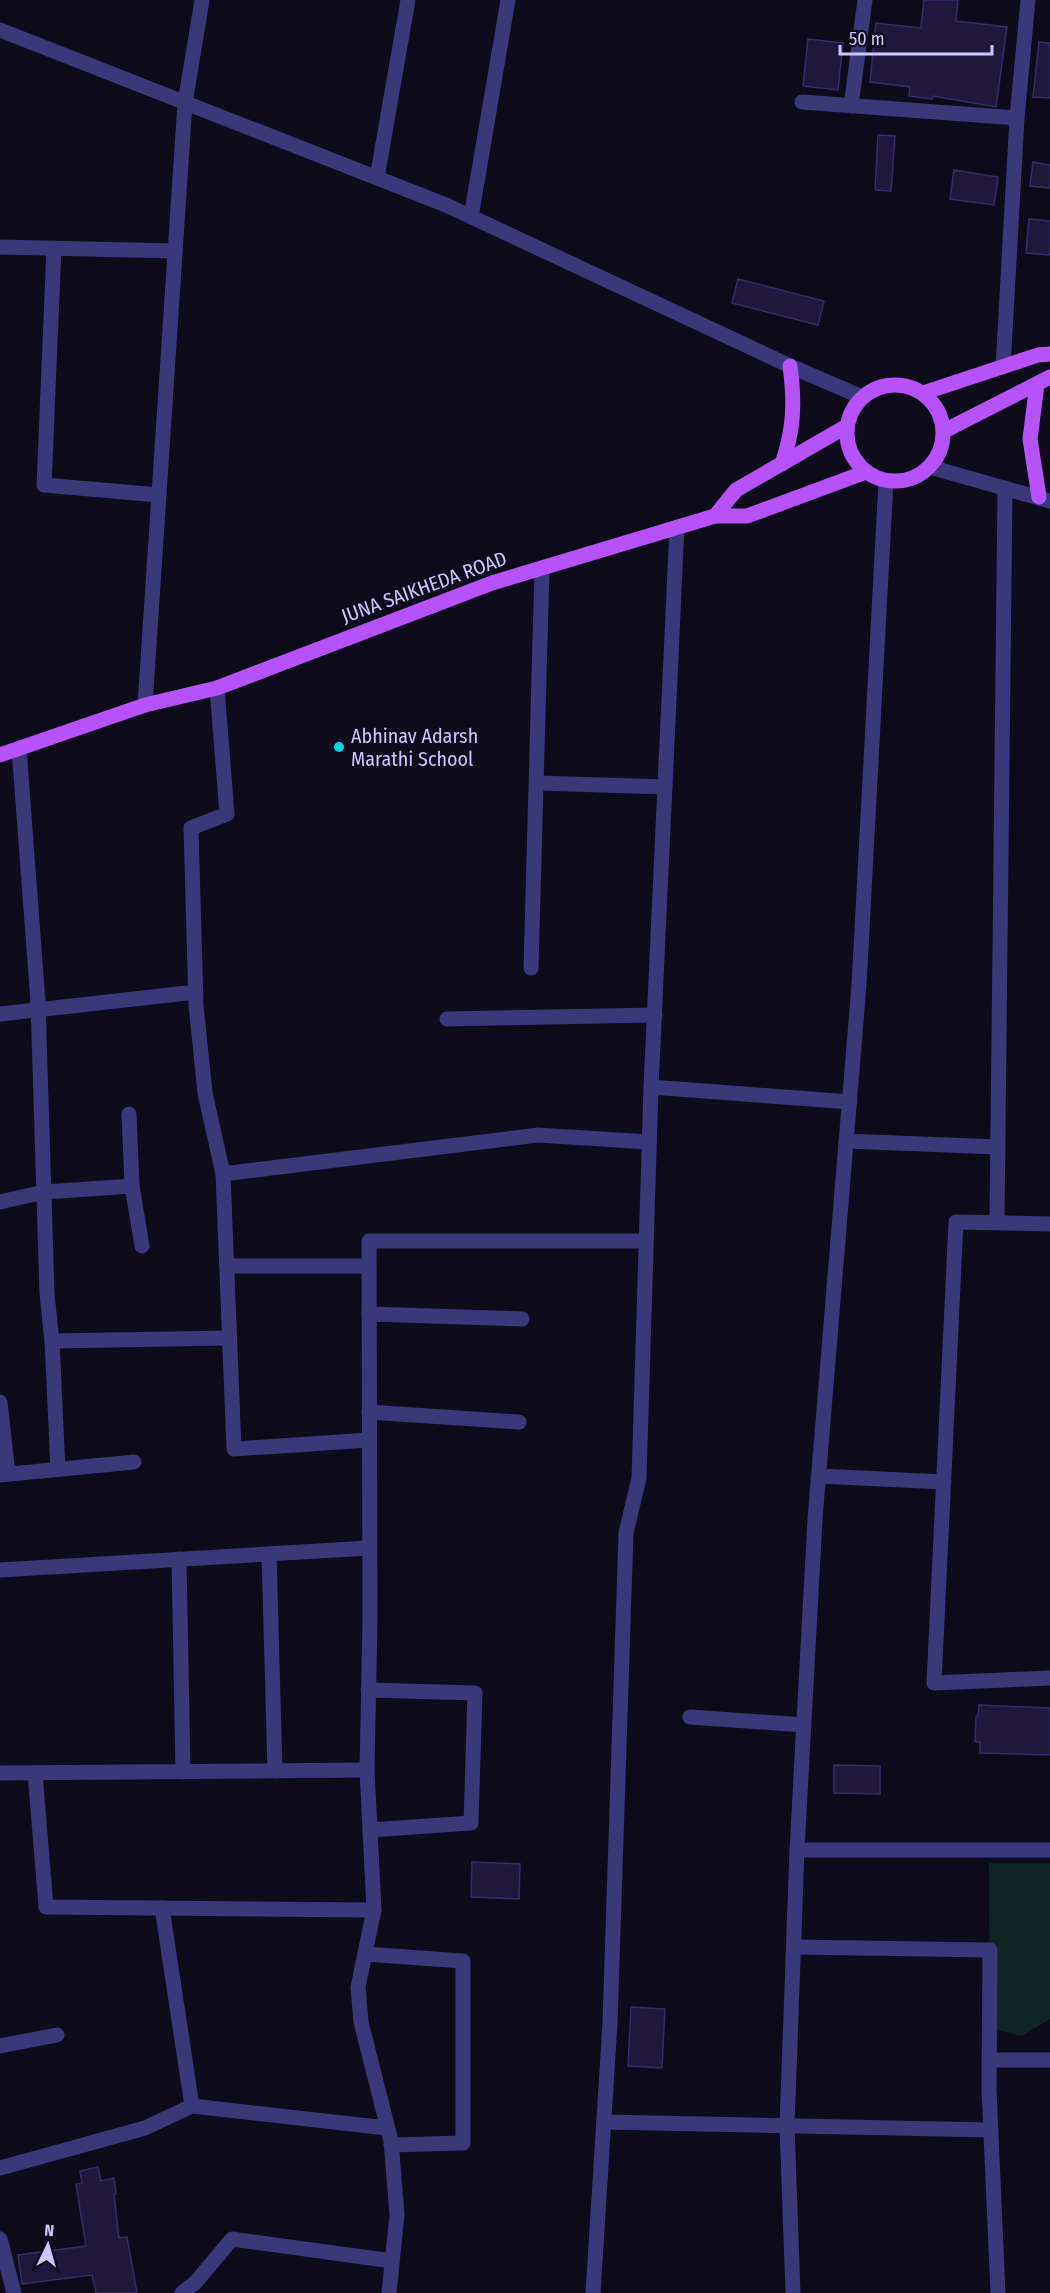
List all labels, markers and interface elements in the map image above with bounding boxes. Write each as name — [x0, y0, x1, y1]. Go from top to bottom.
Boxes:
scale bar — [840, 18, 992, 56]
text: 50 m — [849, 28, 885, 50]
street label: JUNA SAIKHEDA ROAD — [338, 546, 510, 628]
place label: Abhinav Adarsh Marathi School — [351, 724, 478, 771]
marker: Abhinav Adarsh Marathi School — [332, 740, 346, 754]
north arrow — [18, 2215, 78, 2275]
text: N — [44, 2221, 55, 2240]

